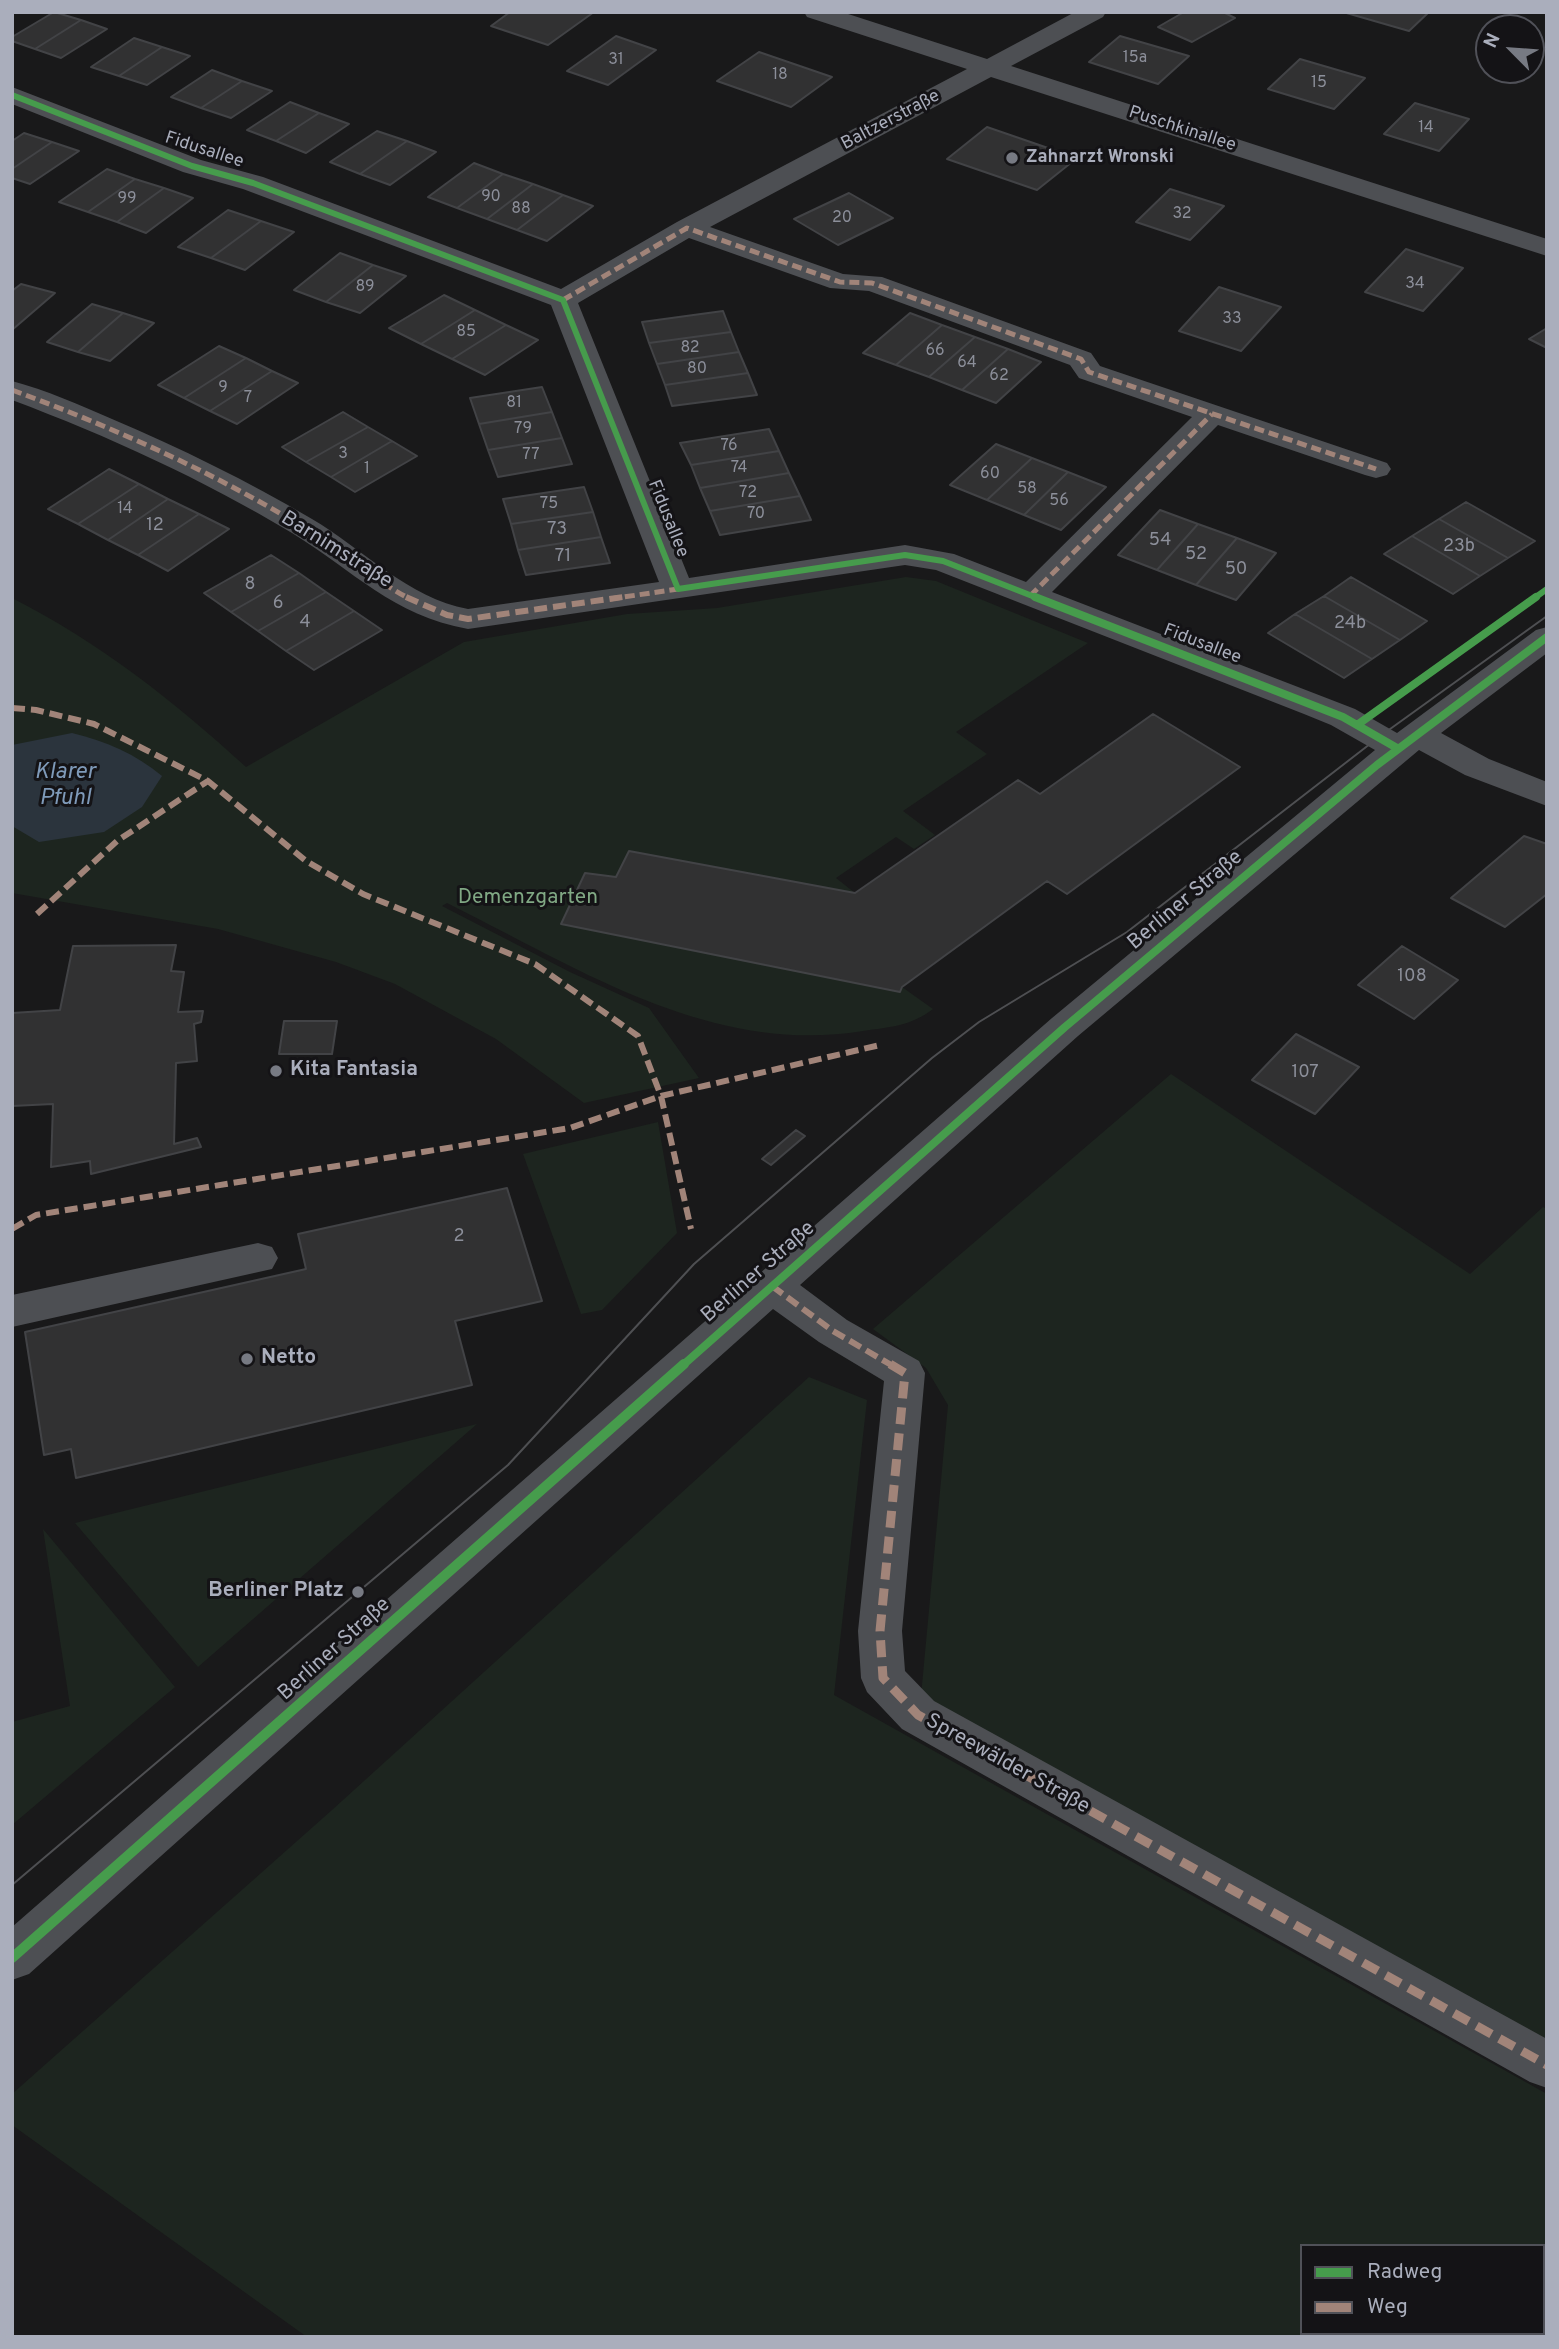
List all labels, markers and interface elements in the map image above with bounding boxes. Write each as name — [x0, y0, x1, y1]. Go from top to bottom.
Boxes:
north arrow — [1475, 14, 1545, 84]
text: N — [1479, 30, 1507, 52]
house number: 15a — [1123, 49, 1147, 69]
house number: 31 — [608, 51, 624, 71]
house number: 18 — [772, 66, 788, 86]
house number: 15 — [1311, 74, 1327, 94]
street label: Baltzerstraße — [838, 86, 944, 156]
street label: Puschkinallee — [1126, 102, 1238, 158]
house number: 14 — [1418, 119, 1434, 139]
street label: Fidusallee — [162, 128, 246, 174]
place label: Zahnarzt Wronski — [1026, 147, 1174, 169]
marker: Zahnarzt Wronski — [1004, 150, 1020, 166]
house number: 90 — [481, 188, 501, 208]
house number: 99 — [117, 190, 137, 210]
house number: 88 — [511, 200, 531, 220]
house number: 32 — [1172, 205, 1192, 225]
house number: 20 — [832, 209, 852, 229]
house number: 34 — [1405, 275, 1425, 295]
house number: 89 — [355, 278, 375, 298]
house number: 33 — [1222, 310, 1242, 330]
house number: 85 — [456, 323, 476, 343]
house number: 82 — [680, 339, 700, 359]
house number: 66 — [925, 342, 945, 362]
house number: 64 — [957, 354, 977, 374]
house number: 80 — [687, 360, 707, 380]
house number: 62 — [989, 367, 1009, 387]
house number: 9 — [218, 379, 228, 399]
house number: 7 — [244, 389, 252, 409]
house number: 81 — [506, 394, 522, 414]
house number: 79 — [514, 420, 532, 440]
house number: 76 — [720, 437, 738, 457]
house number: 3 — [338, 445, 348, 465]
house number: 77 — [522, 446, 540, 466]
house number: 74 — [731, 459, 747, 479]
house number: 1 — [364, 460, 370, 480]
house number: 60 — [980, 465, 1000, 485]
street label: Fidusallee — [642, 477, 692, 561]
house number: 58 — [1017, 480, 1037, 500]
house number: 72 — [739, 484, 757, 504]
house number: 56 — [1049, 492, 1069, 512]
house number: 75 — [540, 495, 558, 515]
house number: 14 — [117, 500, 133, 520]
house number: 70 — [747, 505, 765, 525]
street label: Barnimstraße — [276, 507, 396, 595]
house number: 12 — [146, 515, 164, 537]
house number: 73 — [547, 519, 567, 541]
house number: 54 — [1149, 530, 1171, 552]
house number: 23b — [1443, 536, 1475, 558]
house number: 52 — [1185, 544, 1207, 566]
house number: 71 — [555, 546, 571, 568]
house number: 50 — [1225, 559, 1247, 581]
house number: 8 — [245, 574, 255, 596]
house number: 6 — [273, 593, 283, 615]
house number: 4 — [299, 612, 311, 634]
house number: 24b — [1334, 613, 1366, 635]
street label: Fidusallee — [1160, 620, 1244, 670]
water label: Klarer Pfuhl — [34, 759, 96, 813]
street label: Berliner Straße — [1123, 846, 1249, 956]
park label: Demenzgarten — [458, 886, 598, 912]
house number: 108 — [1397, 966, 1427, 988]
place label: Kita Fantasia — [290, 1058, 418, 1084]
house number: 107 — [1291, 1062, 1319, 1084]
marker: Kita Fantasia — [268, 1063, 284, 1079]
street label: Berliner Straße — [697, 1217, 821, 1329]
house number: 2 — [453, 1226, 465, 1248]
place label: Netto — [261, 1346, 316, 1372]
marker: Netto — [239, 1351, 255, 1367]
place label: Berliner Platz — [208, 1579, 344, 1605]
marker: Berliner Platz — [350, 1584, 366, 1600]
street label: Berliner Straße — [274, 1593, 396, 1707]
street label: Spreewälder Straße — [921, 1709, 1093, 1821]
legend — [1300, 2244, 1545, 2335]
text: Radweg — [1367, 2259, 1442, 2286]
text: Weg — [1367, 2294, 1408, 2321]

